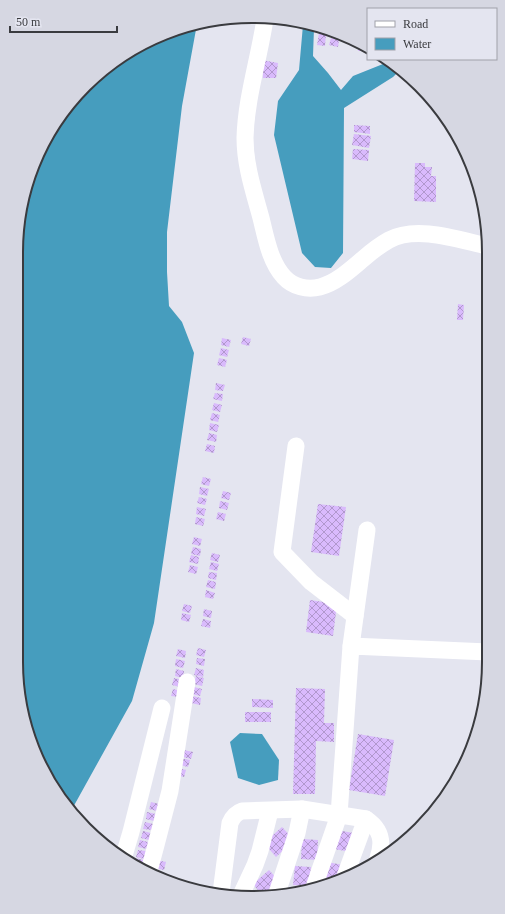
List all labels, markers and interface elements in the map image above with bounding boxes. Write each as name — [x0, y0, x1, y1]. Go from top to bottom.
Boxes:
scale bar — [10, 8, 117, 34]
legend — [367, 8, 497, 60]
text: 50 m — [16, 15, 41, 29]
text: Road — [403, 17, 428, 31]
text: Water — [403, 37, 431, 51]

